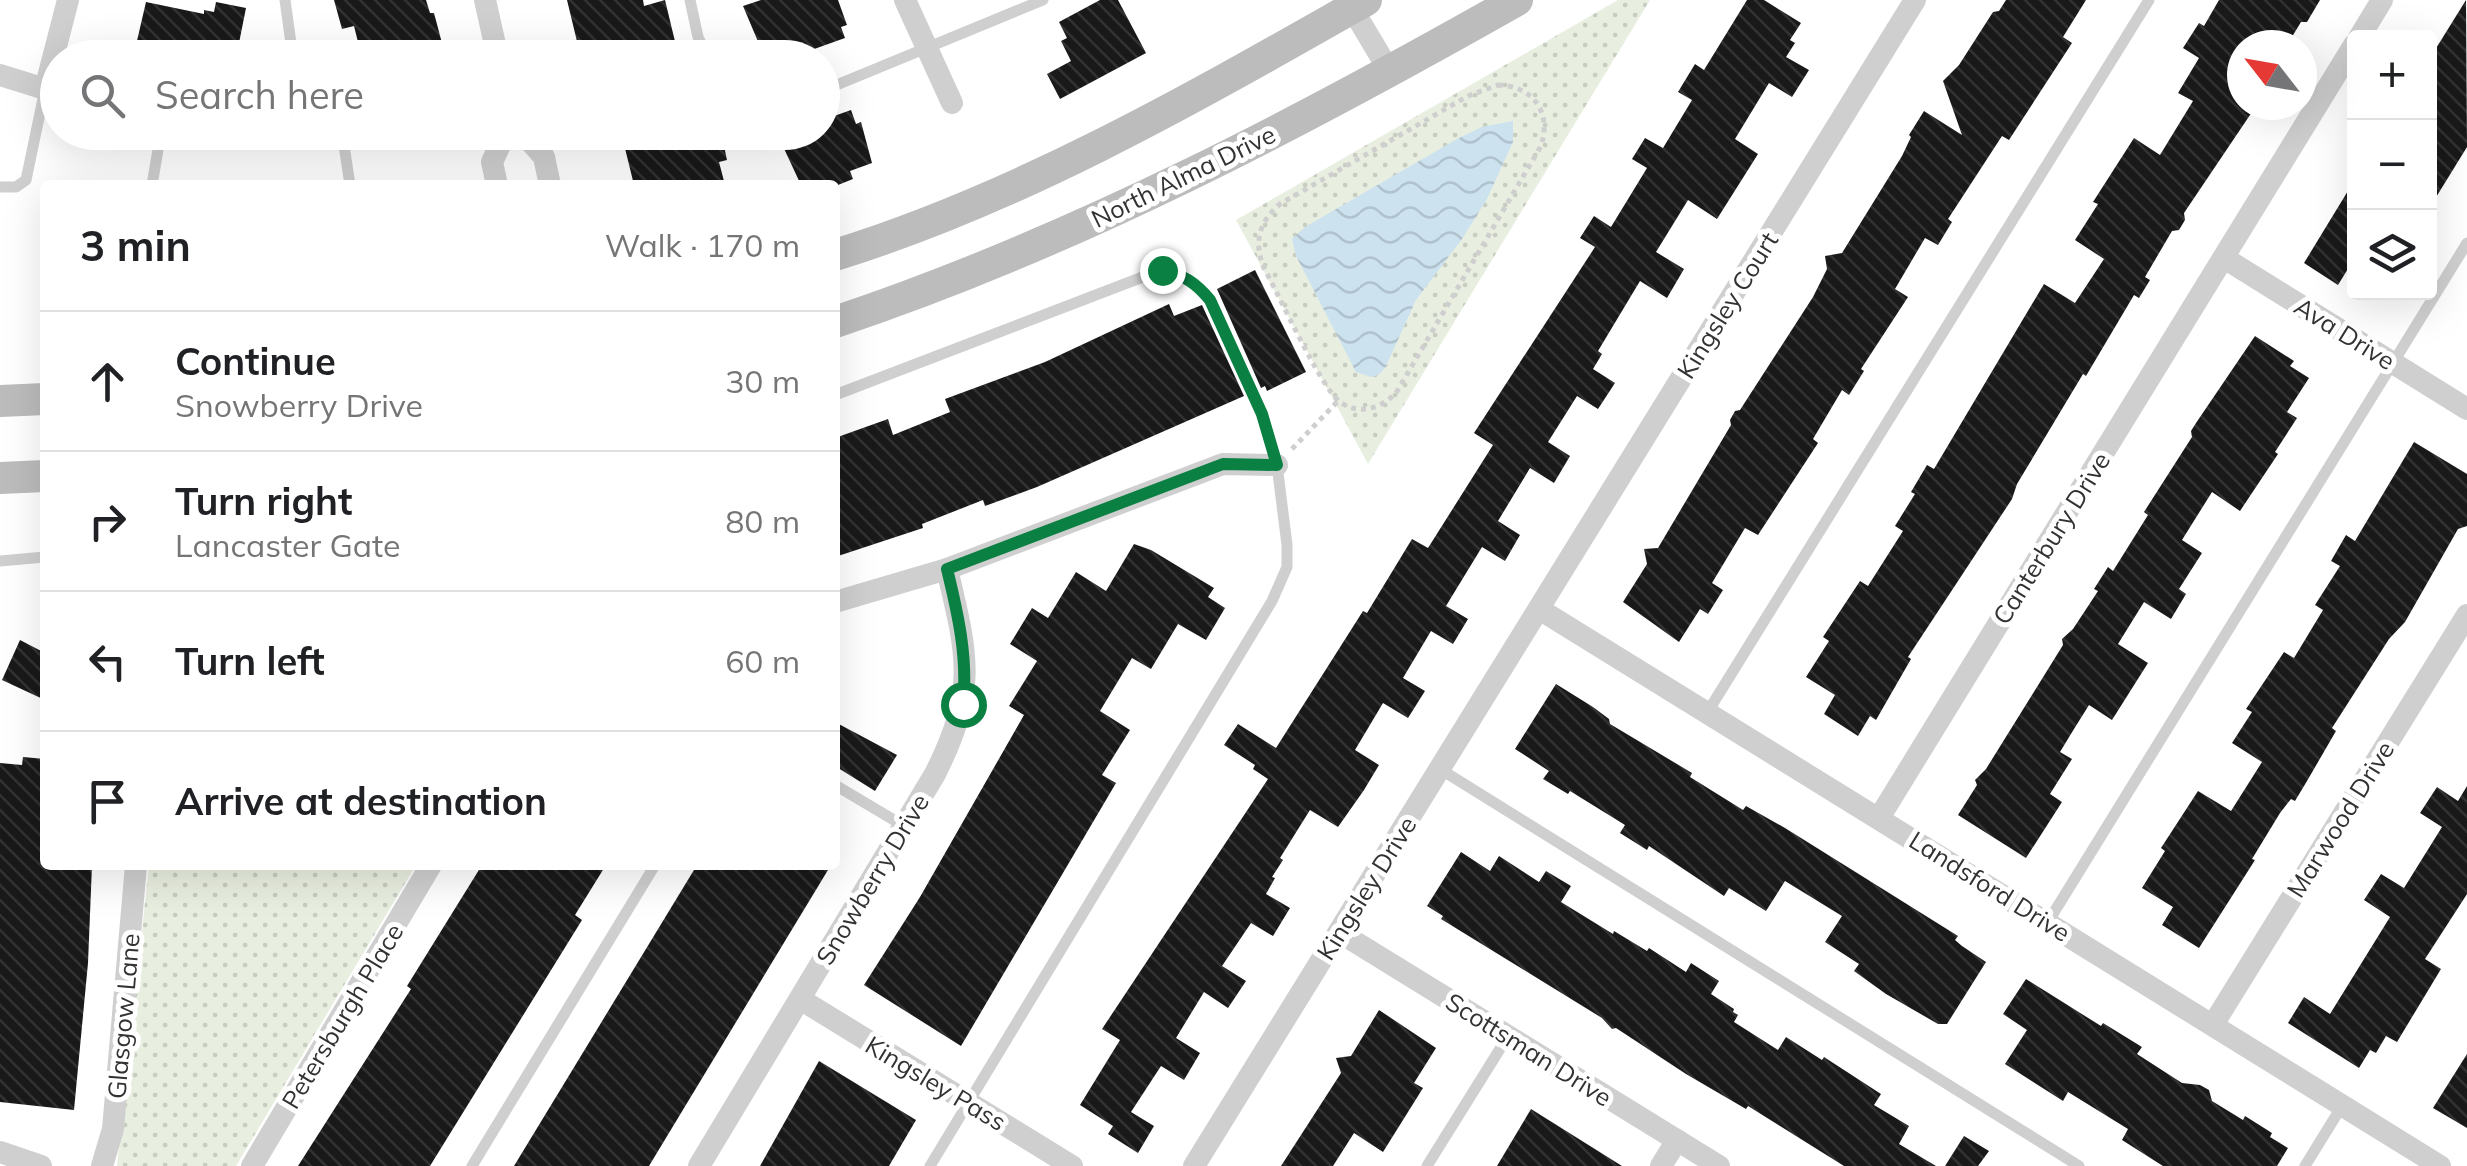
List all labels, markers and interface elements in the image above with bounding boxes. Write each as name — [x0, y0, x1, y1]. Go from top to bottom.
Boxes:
north arrow — [2227, 30, 2317, 120]
map controls — [2347, 30, 2437, 300]
button: + — [2347, 30, 2437, 120]
search box — [40, 40, 840, 150]
icon: search — [75, 68, 130, 123]
text: Search here — [155, 71, 364, 119]
street label: North Alma Drive — [1086, 118, 1280, 234]
button: − — [2347, 120, 2437, 210]
button: layers — [2347, 210, 2437, 300]
text: 3 min — [80, 219, 191, 272]
text: Walk · 170 m — [605, 225, 800, 265]
street label: Kingsley Court — [1670, 226, 1784, 384]
route end — [1140, 248, 1186, 294]
street label: Ava Drive — [2289, 290, 2401, 376]
text: Continue — [175, 337, 336, 385]
icon: ahead — [80, 354, 135, 409]
text: 30 m — [725, 361, 800, 401]
text: Snowberry Drive — [175, 385, 423, 425]
street label: Canterbury Drive — [1986, 446, 2116, 630]
text: Turn right — [175, 477, 352, 525]
icon: right — [80, 494, 135, 549]
text: 80 m — [725, 501, 800, 541]
text: Lancaster Gate — [175, 525, 400, 565]
icon: left — [80, 634, 135, 689]
text: Turn left — [175, 637, 325, 685]
text: 60 m — [725, 641, 800, 681]
route start — [941, 682, 987, 728]
street label: Marwood Drive — [2280, 735, 2400, 903]
icon: arrive — [80, 774, 135, 829]
text: Arrive at destination — [175, 777, 547, 825]
street label: Snowberry Drive — [809, 788, 935, 970]
street label: Kingsley Drive — [1310, 810, 1422, 966]
street label: Landsford Drive — [1904, 824, 2076, 948]
street label: Petersburgh Place — [275, 918, 409, 1114]
street label: Glasgow Lane — [100, 932, 146, 1100]
street label: Scottsman Drive — [1440, 986, 1618, 1112]
street label: Kingsley Pass — [860, 1029, 1012, 1137]

